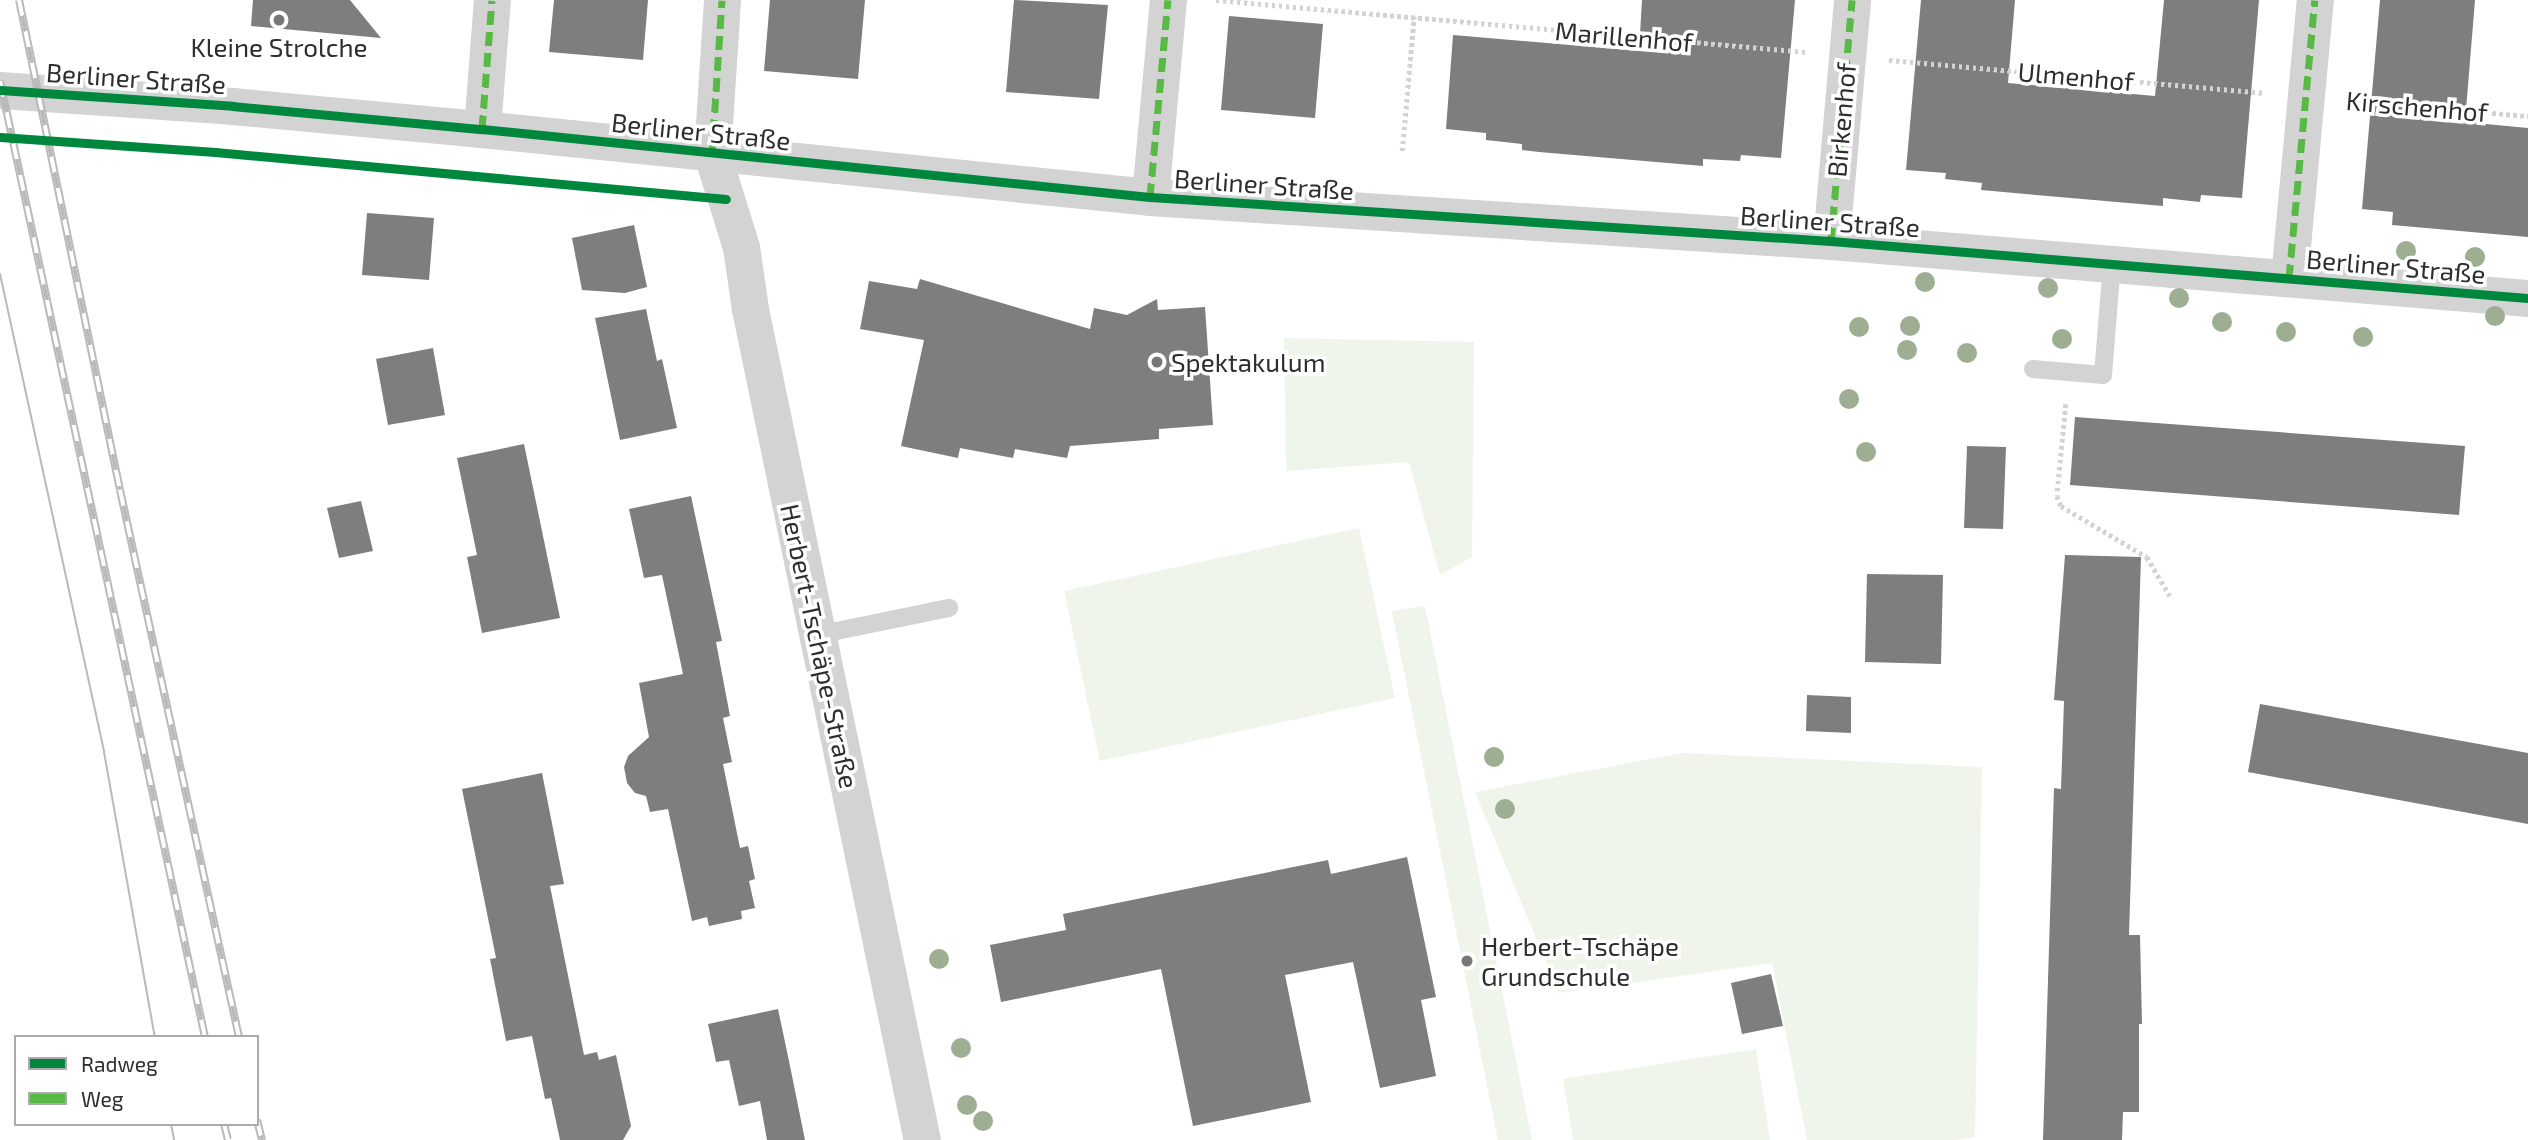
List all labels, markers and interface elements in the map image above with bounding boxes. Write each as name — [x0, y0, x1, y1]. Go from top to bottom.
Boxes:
marker: Kleine Strolche — [271, 12, 287, 28]
street label: Marillenhof — [1554, 14, 1694, 58]
place label: Kleine Strolche — [190, 31, 368, 63]
street label: Ulmenhof — [2017, 55, 2135, 97]
street label: Berliner Straße — [45, 56, 227, 100]
street label: Birkenhof — [1820, 62, 1862, 178]
street label: Kirschenhof — [2345, 84, 2489, 128]
street label: Berliner Straße — [610, 106, 792, 156]
street label: Berliner Straße — [1173, 162, 1355, 206]
street label: Berliner Straße — [1739, 199, 1921, 243]
street label: Berliner Straße — [2305, 243, 2487, 289]
place label: Spektakulum — [1171, 346, 1325, 378]
marker: Spektakulum — [1149, 354, 1165, 370]
street label: Herbert-Tschäpe-Straße — [775, 501, 865, 791]
place label: Herbert-Tschäpe Grundschule — [1481, 930, 1679, 992]
marker: Herbert-Tschäpe Grundschule — [1459, 953, 1475, 969]
legend — [14, 1035, 259, 1126]
text: Radweg — [81, 1051, 158, 1076]
text: Weg — [81, 1086, 124, 1111]

